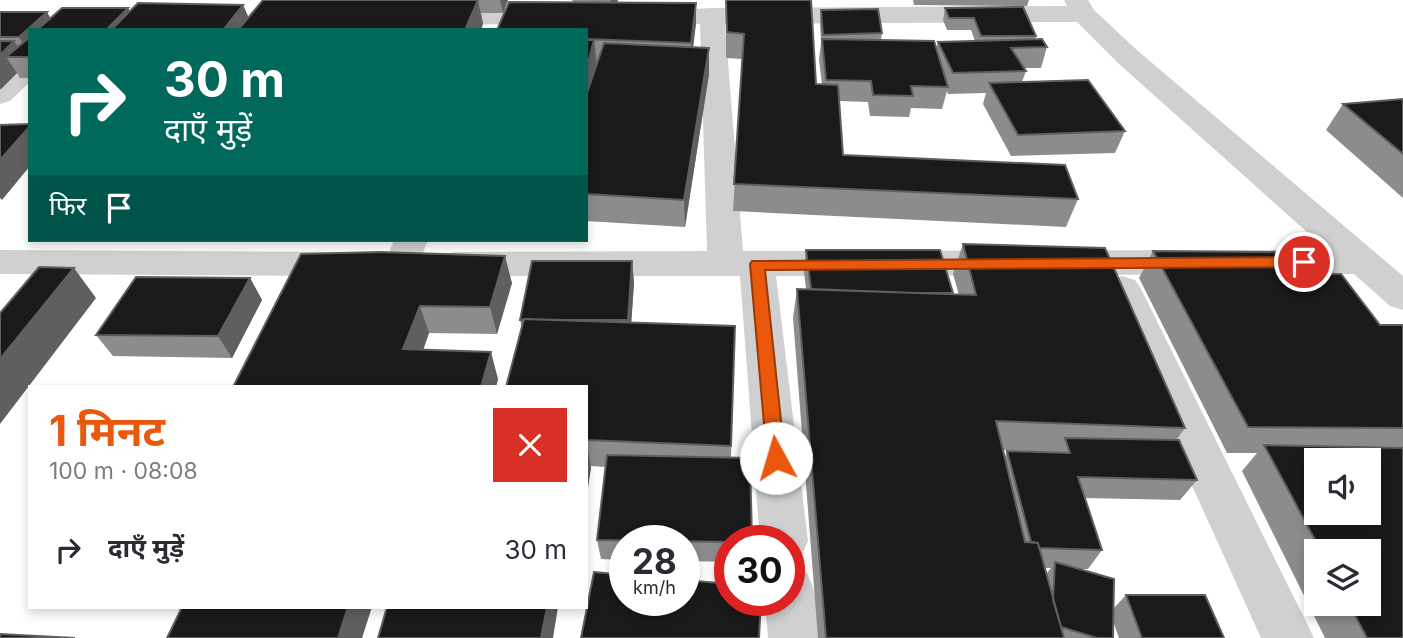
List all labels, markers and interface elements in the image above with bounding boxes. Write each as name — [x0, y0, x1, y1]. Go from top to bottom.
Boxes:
text: 30 m — [164, 50, 285, 109]
icon: right — [49, 56, 140, 147]
text: दाएँ मुड़ें — [164, 110, 252, 149]
icon: arrive — [100, 189, 138, 227]
text: फिर — [49, 190, 86, 221]
pin — [1274, 232, 1334, 292]
icon: arrive — [1285, 243, 1323, 281]
text: 1 मिनट — [49, 405, 165, 456]
button: close — [493, 408, 567, 482]
position arrow — [739, 421, 813, 495]
map controls — [1304, 448, 1381, 616]
button: sound — [1304, 448, 1381, 525]
text: 100 m · 08:08 — [49, 457, 198, 485]
speed limit sign: 30 — [714, 525, 805, 616]
icon: right — [49, 531, 87, 569]
text: दाएँ मुड़ें — [108, 532, 184, 563]
text: 30 m — [504, 534, 567, 565]
button: layers — [1304, 539, 1381, 616]
text: 28 — [632, 540, 677, 582]
text: km/h — [633, 577, 676, 598]

